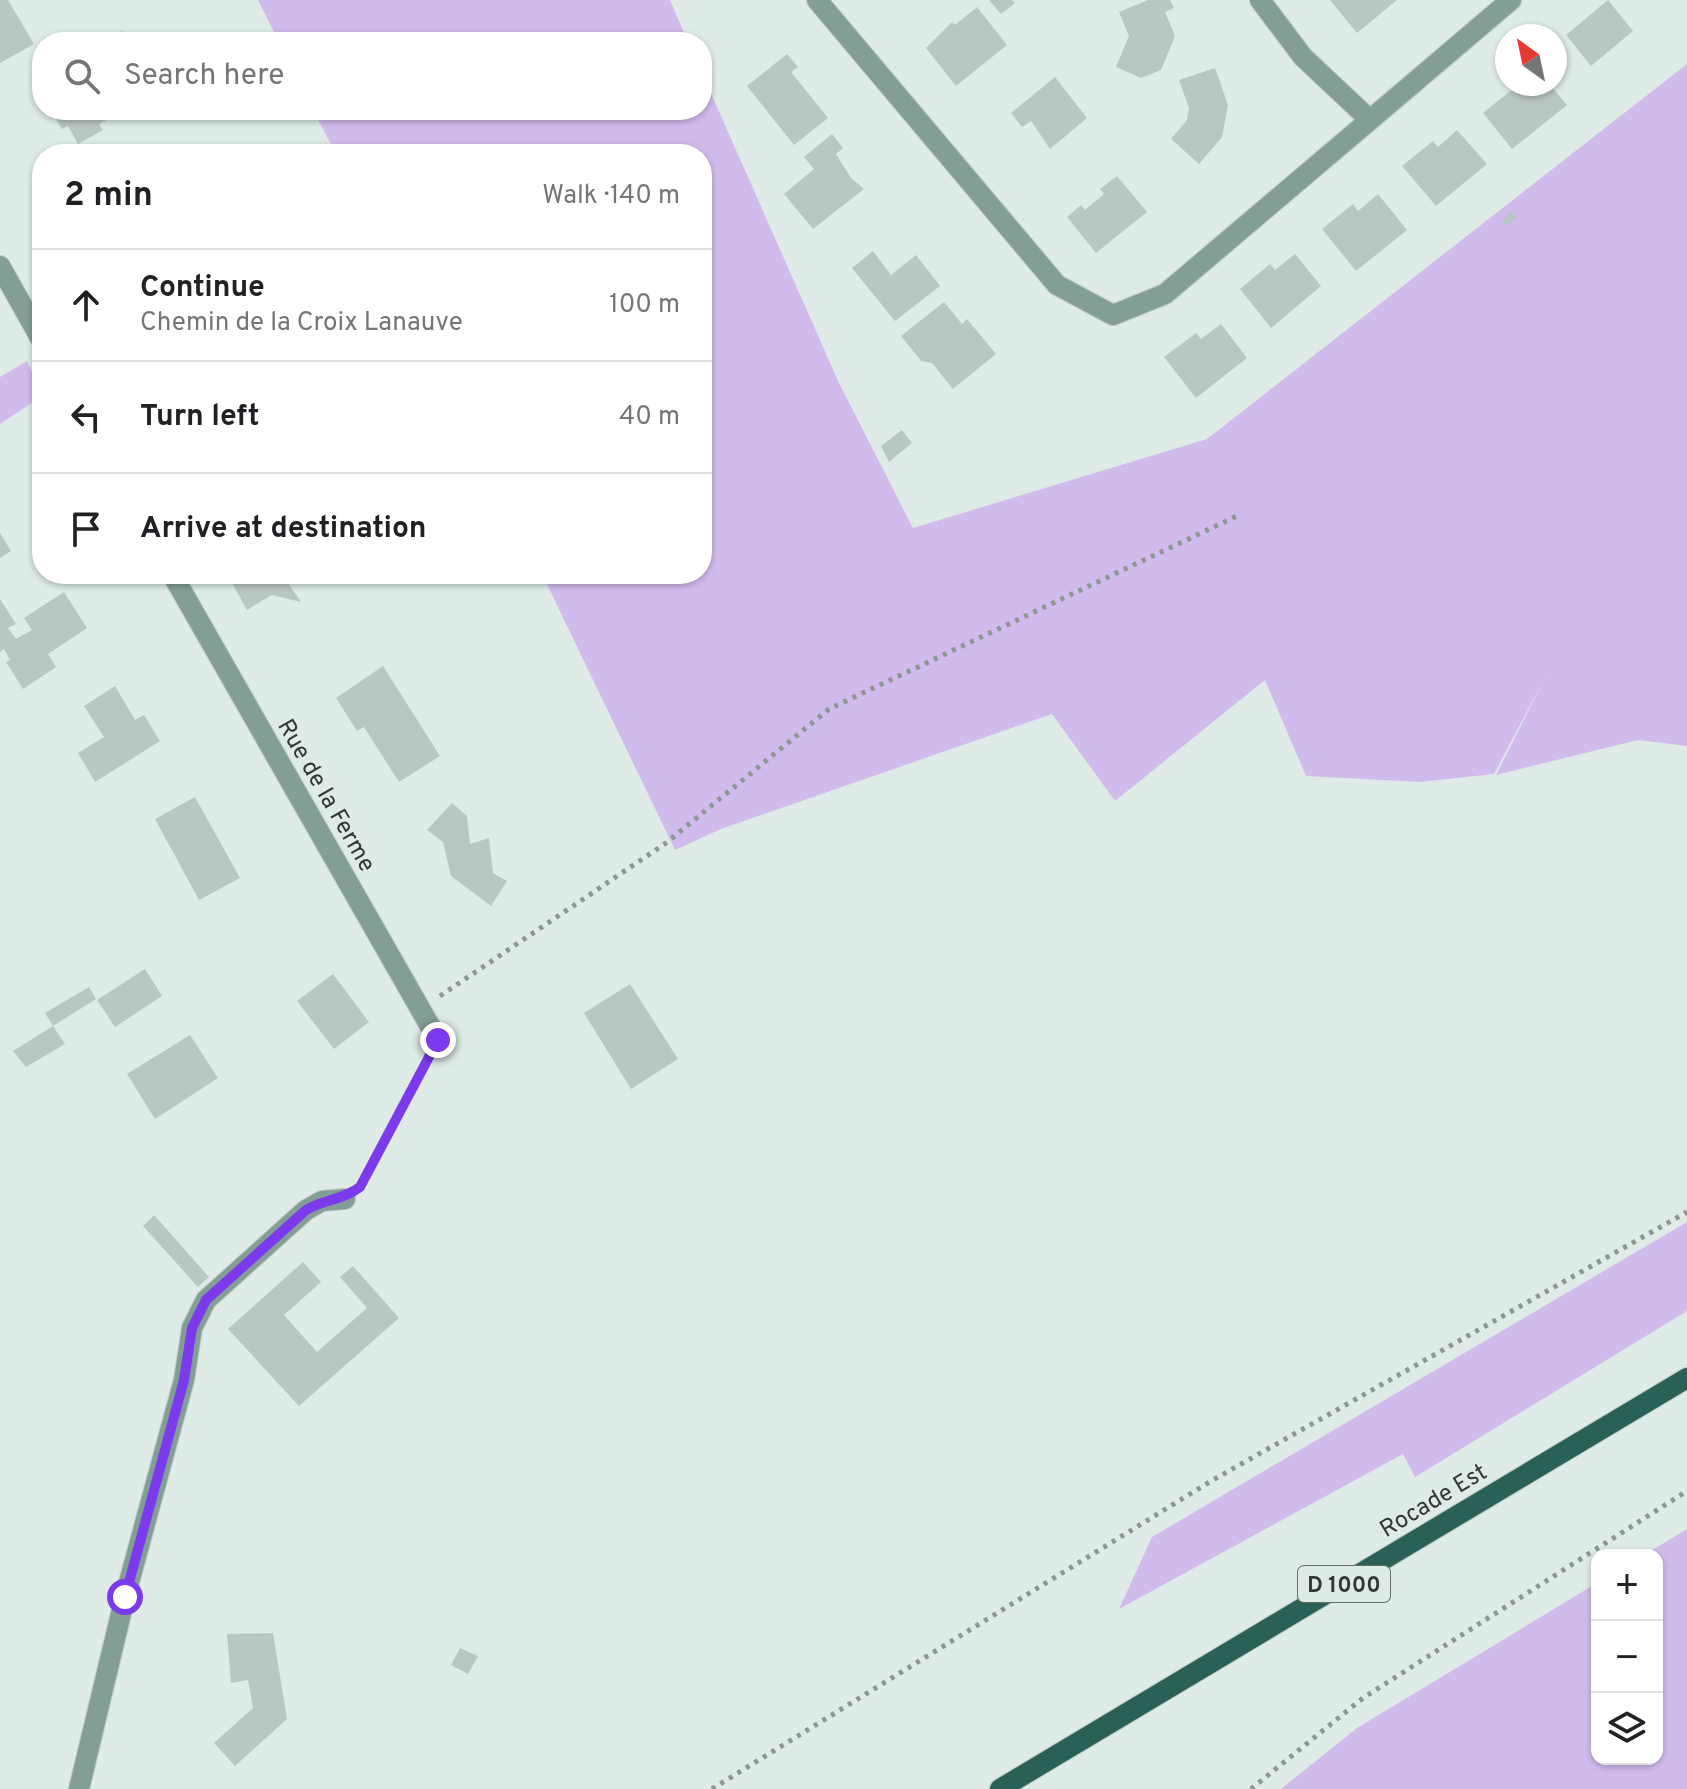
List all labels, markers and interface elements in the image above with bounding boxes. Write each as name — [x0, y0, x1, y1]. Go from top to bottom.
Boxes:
north arrow — [1495, 24, 1567, 96]
search box — [32, 32, 712, 120]
icon: search — [60, 54, 104, 98]
text: Search here — [124, 58, 284, 95]
text: 2 min — [64, 175, 153, 218]
text: Walk · 140 m — [542, 180, 680, 213]
text: Continue — [140, 270, 265, 307]
icon: ahead — [64, 283, 108, 327]
text: 100 m — [609, 289, 680, 322]
text: Chemin de la Croix Lanauve — [140, 307, 463, 340]
icon: left — [64, 395, 108, 439]
text: Turn left — [140, 399, 260, 436]
text: 40 m — [619, 401, 680, 434]
icon: arrive — [64, 507, 108, 551]
text: Arrive at destination — [140, 511, 426, 548]
street label: Rue de la Ferme — [269, 714, 381, 878]
route end — [420, 1022, 456, 1058]
street label: Rocade Est — [1375, 1458, 1493, 1545]
map controls — [1591, 1549, 1663, 1765]
button: + — [1591, 1549, 1663, 1621]
road number: D 1000 — [1298, 1566, 1390, 1602]
route start — [107, 1579, 143, 1615]
button: − — [1591, 1621, 1663, 1693]
button: layers — [1591, 1693, 1663, 1765]

